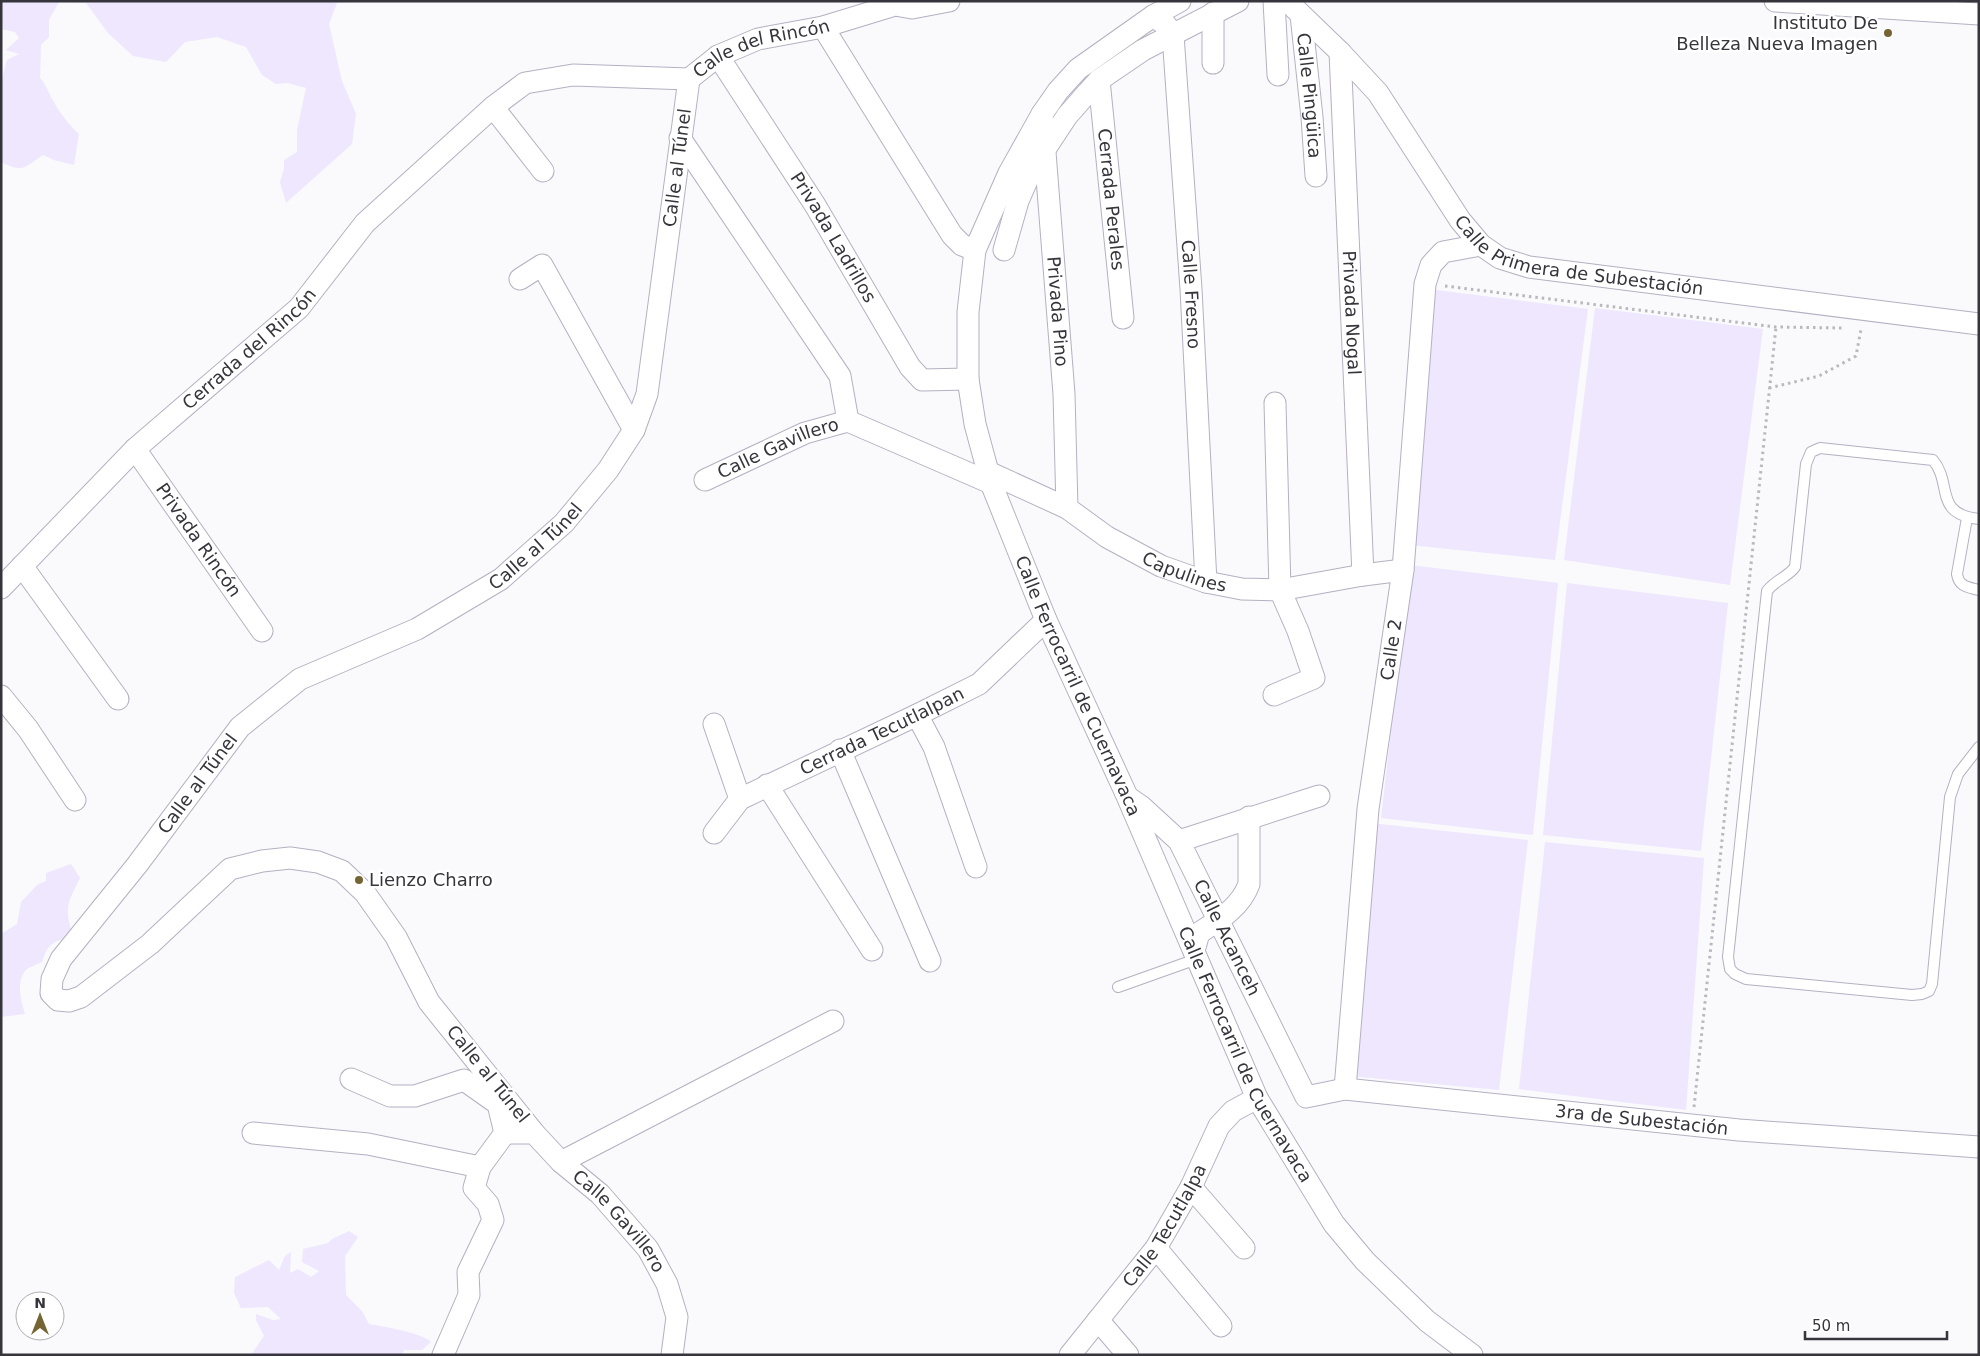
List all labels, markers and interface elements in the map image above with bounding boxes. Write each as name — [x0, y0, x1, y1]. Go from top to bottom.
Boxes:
place label: Instituto De Belleza Nueva Imagen — [1676, 12, 1878, 54]
street label: Calle del Rincón — [688, 15, 832, 82]
marker: Instituto De Belleza Nueva Imagen — [1882, 27, 1894, 39]
street label: Calle Pingüica — [1293, 32, 1326, 159]
street label: Calle al Túnel — [658, 107, 695, 228]
street label: Cerrada Perales — [1094, 127, 1129, 271]
street label: Privada Ladrillos — [786, 168, 881, 306]
street label: Calle Primera de Subestación — [1450, 211, 1705, 299]
street label: Calle Fresno — [1178, 239, 1205, 349]
street label: Privada Nogal — [1339, 250, 1365, 376]
street label: Privada Pino — [1043, 255, 1073, 367]
street label: Cerrada del Rincón — [178, 284, 320, 414]
street label: Calle Gavillero — [714, 413, 841, 483]
street label: Privada Rincón — [152, 479, 246, 601]
street label: Calle al Túnel — [485, 498, 586, 594]
street label: Capulines — [1139, 547, 1228, 596]
street label: Calle Ferrocarril de Cuernavaca — [1011, 553, 1145, 819]
street label: Calle 2 — [1376, 617, 1406, 682]
street label: Cerrada Tecutlalpan — [796, 682, 967, 779]
street label: Calle al Túnel — [153, 729, 241, 838]
place label: Lienzo Charro — [369, 869, 493, 890]
marker: Lienzo Charro — [353, 874, 365, 886]
street label: Calle Acanceh — [1190, 876, 1265, 999]
street label: Calle Ferrocarril de Cuernavaca — [1174, 923, 1317, 1186]
street label: Calle al Túnel — [443, 1021, 534, 1127]
street label: 3ra de Subestación — [1554, 1100, 1729, 1139]
street label: Calle Tecutlalpa — [1118, 1161, 1210, 1291]
street label: Calle Gavillero — [569, 1165, 670, 1276]
north arrow — [15, 1291, 65, 1341]
text: N — [34, 1295, 46, 1311]
scale bar — [1805, 1308, 1948, 1340]
text: 50 m — [1812, 1317, 1850, 1335]

